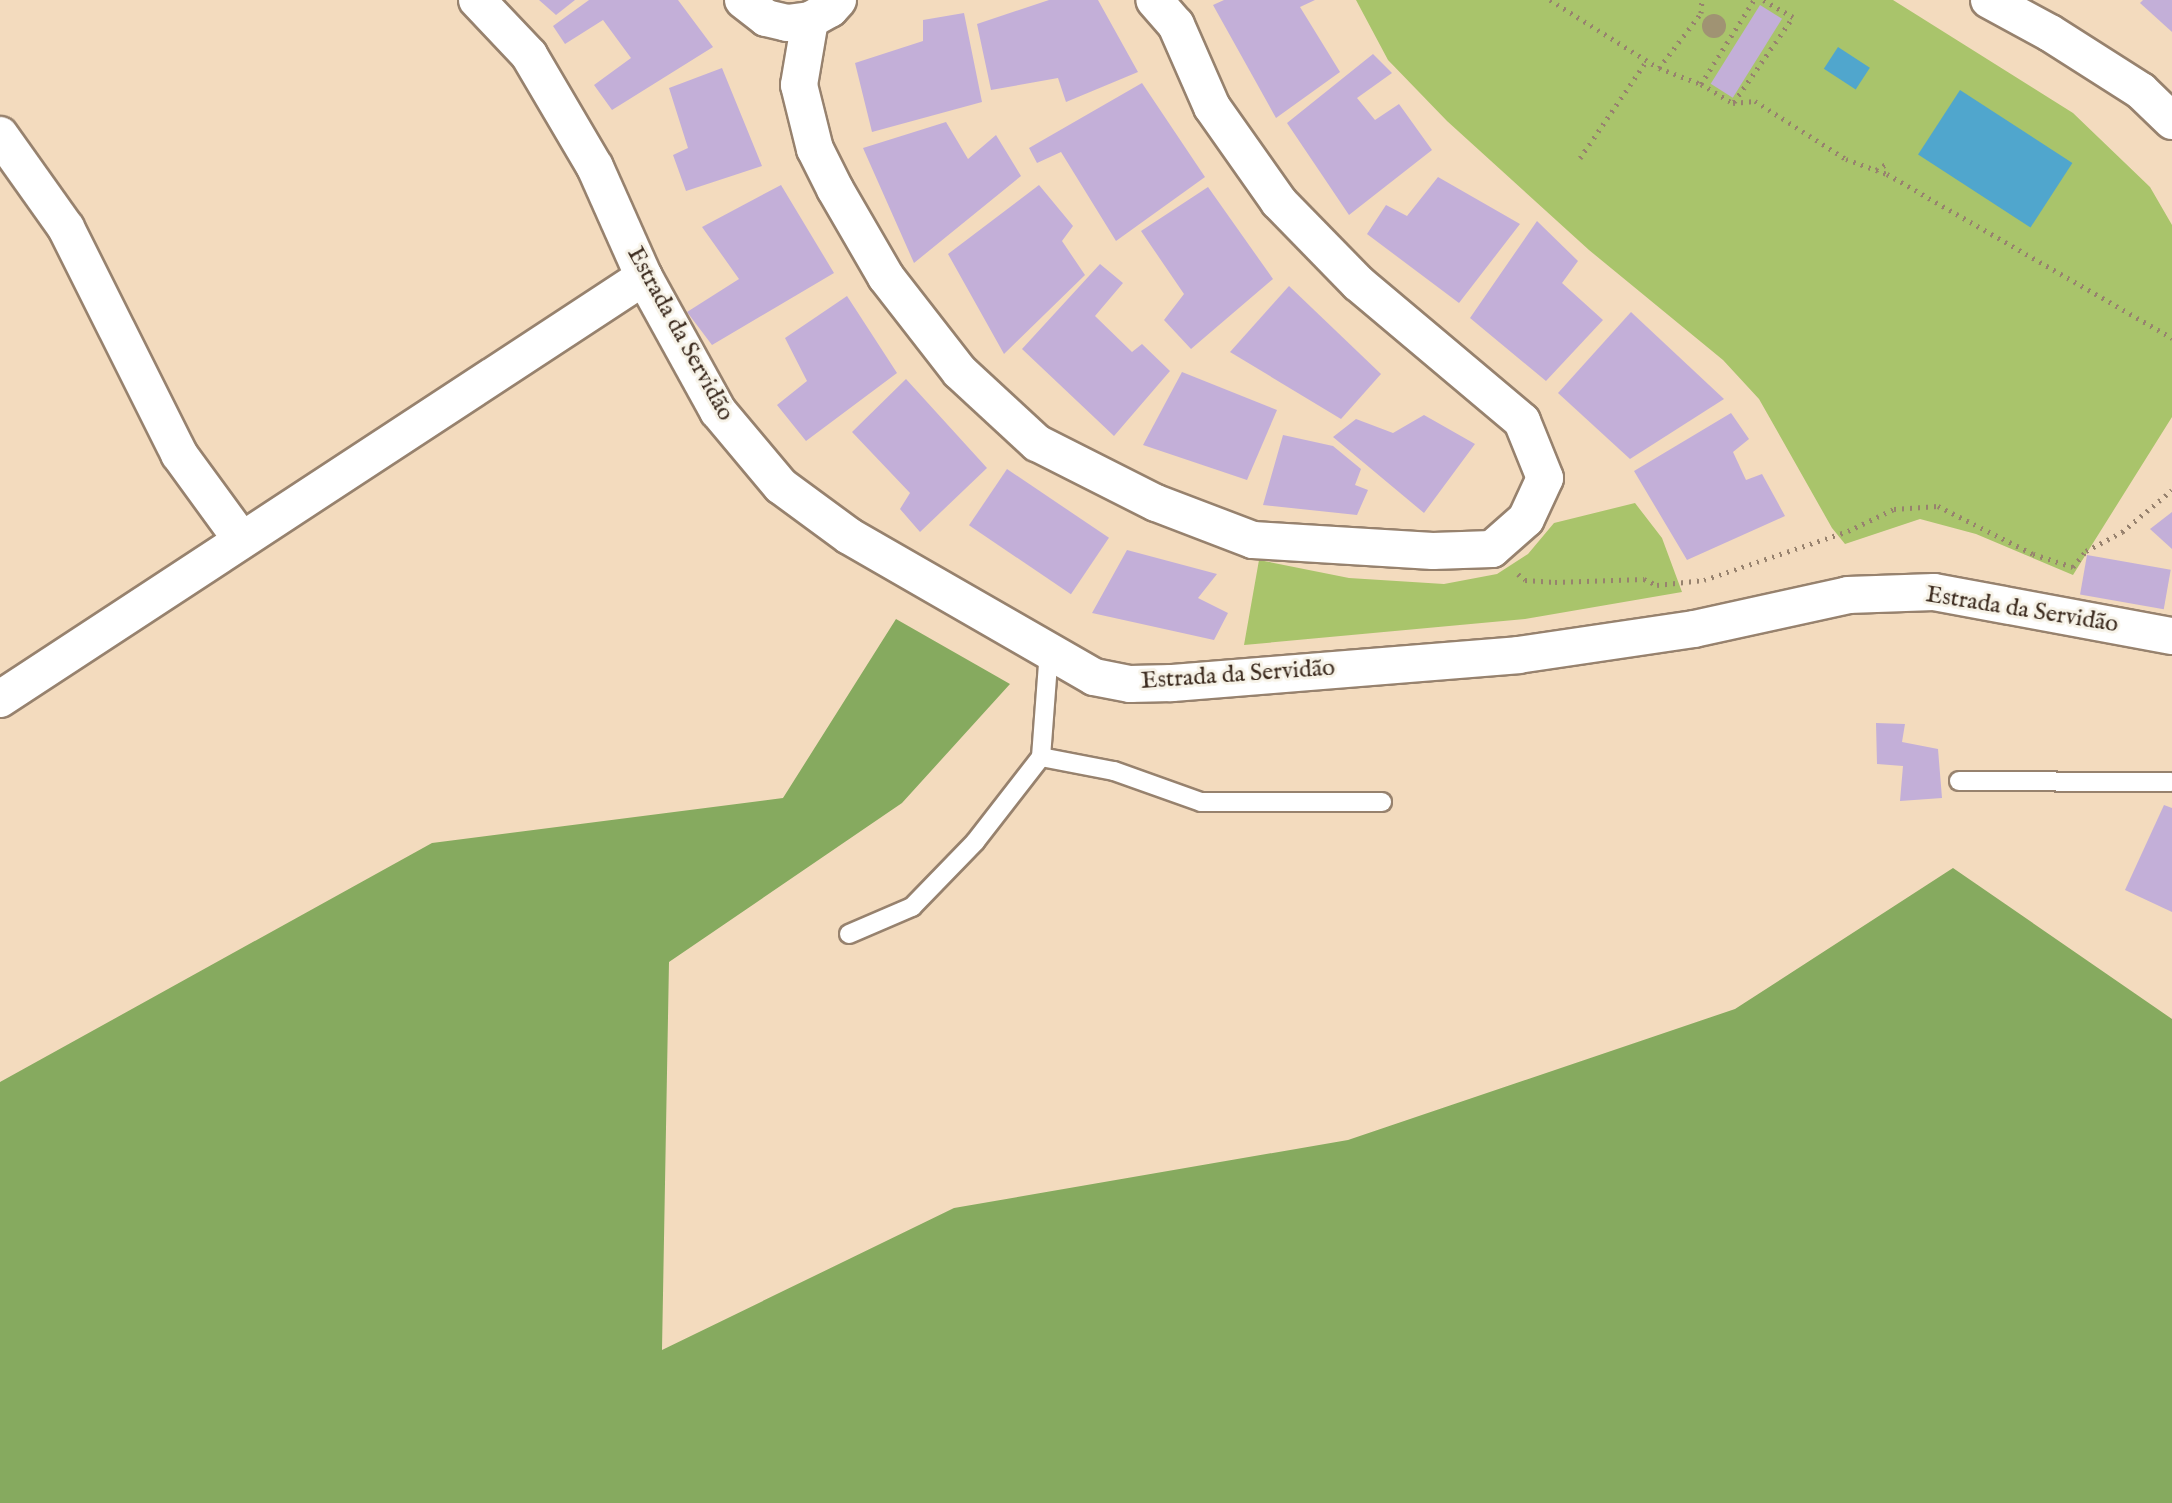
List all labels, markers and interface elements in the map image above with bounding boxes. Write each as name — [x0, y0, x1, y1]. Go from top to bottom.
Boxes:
street label: Estrada da Servidão — [620, 242, 740, 426]
street label: Estrada da Servidão — [1924, 581, 2120, 639]
street label: Estrada da Servidão — [1140, 654, 1336, 696]

